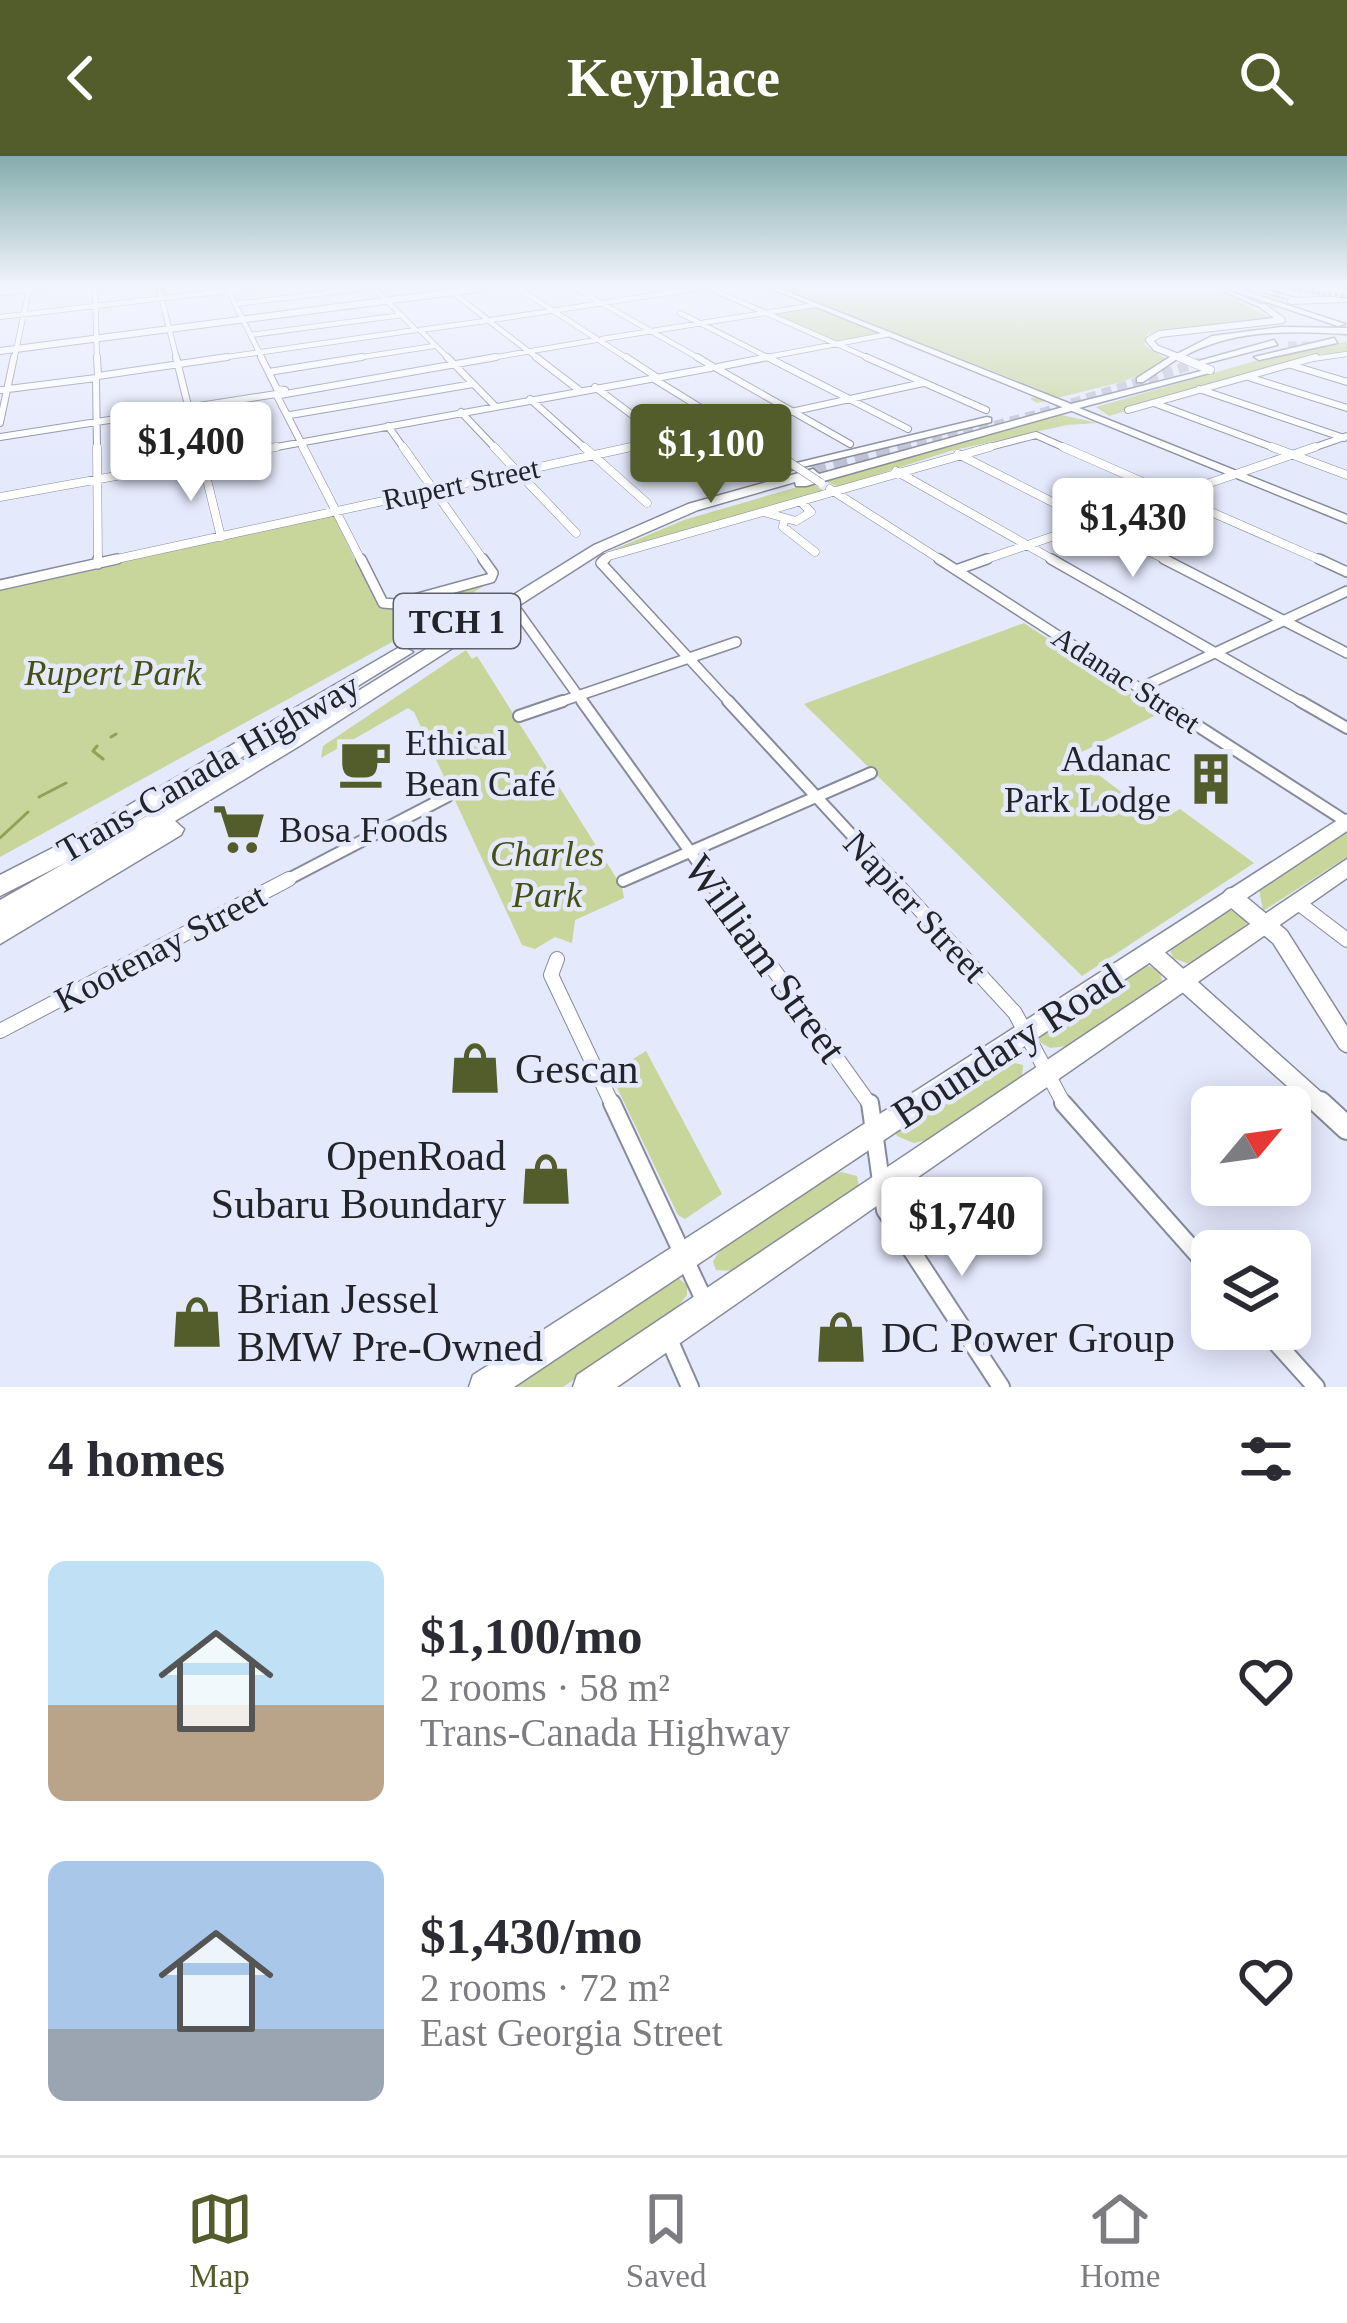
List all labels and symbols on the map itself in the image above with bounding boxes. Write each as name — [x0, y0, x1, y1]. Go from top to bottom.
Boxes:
pin: $1,400 — [93, 402, 289, 504]
pin: $1,100 — [613, 404, 809, 506]
street label: Rupert Street — [380, 451, 543, 516]
pin: $1,430 — [1035, 478, 1231, 580]
road number: TCH 1 — [394, 594, 520, 648]
street label: Adanac Street — [1046, 620, 1207, 740]
park label: Rupert Park — [24, 653, 202, 693]
street label: Trans-Canada Highway — [51, 665, 366, 871]
place label: Ethical Bean Café — [405, 723, 556, 804]
cafe icon: Ethical Bean Café — [336, 734, 394, 792]
place label: Adanac Park Lodge — [1004, 739, 1171, 820]
building icon: Adanac Park Lodge — [1182, 750, 1240, 808]
supermarket icon: Bosa Foods — [210, 800, 268, 858]
place label: Bosa Foods — [279, 810, 448, 850]
street label: Napier Street — [836, 823, 995, 990]
park label: Charles Park — [490, 834, 604, 915]
street label: William Street — [675, 846, 856, 1071]
street label: Kootenay Street — [48, 876, 273, 1020]
street label: Boundary Road — [884, 954, 1131, 1137]
shop icon: Gescan — [446, 1039, 504, 1097]
place label: Gescan — [515, 1046, 639, 1092]
north arrow — [1191, 1086, 1311, 1206]
place label: OpenRoad Subaru Boundary — [211, 1133, 506, 1227]
shop icon: OpenRoad Subaru Boundary — [517, 1150, 575, 1208]
pin: $1,740 — [864, 1177, 1060, 1279]
place label: Brian Jessel BMW Pre-Owned — [237, 1276, 543, 1370]
shop icon: Brian Jessel BMW Pre-Owned — [168, 1293, 226, 1351]
shop icon: DC Power Group — [812, 1308, 870, 1366]
place label: DC Power Group — [881, 1315, 1175, 1361]

